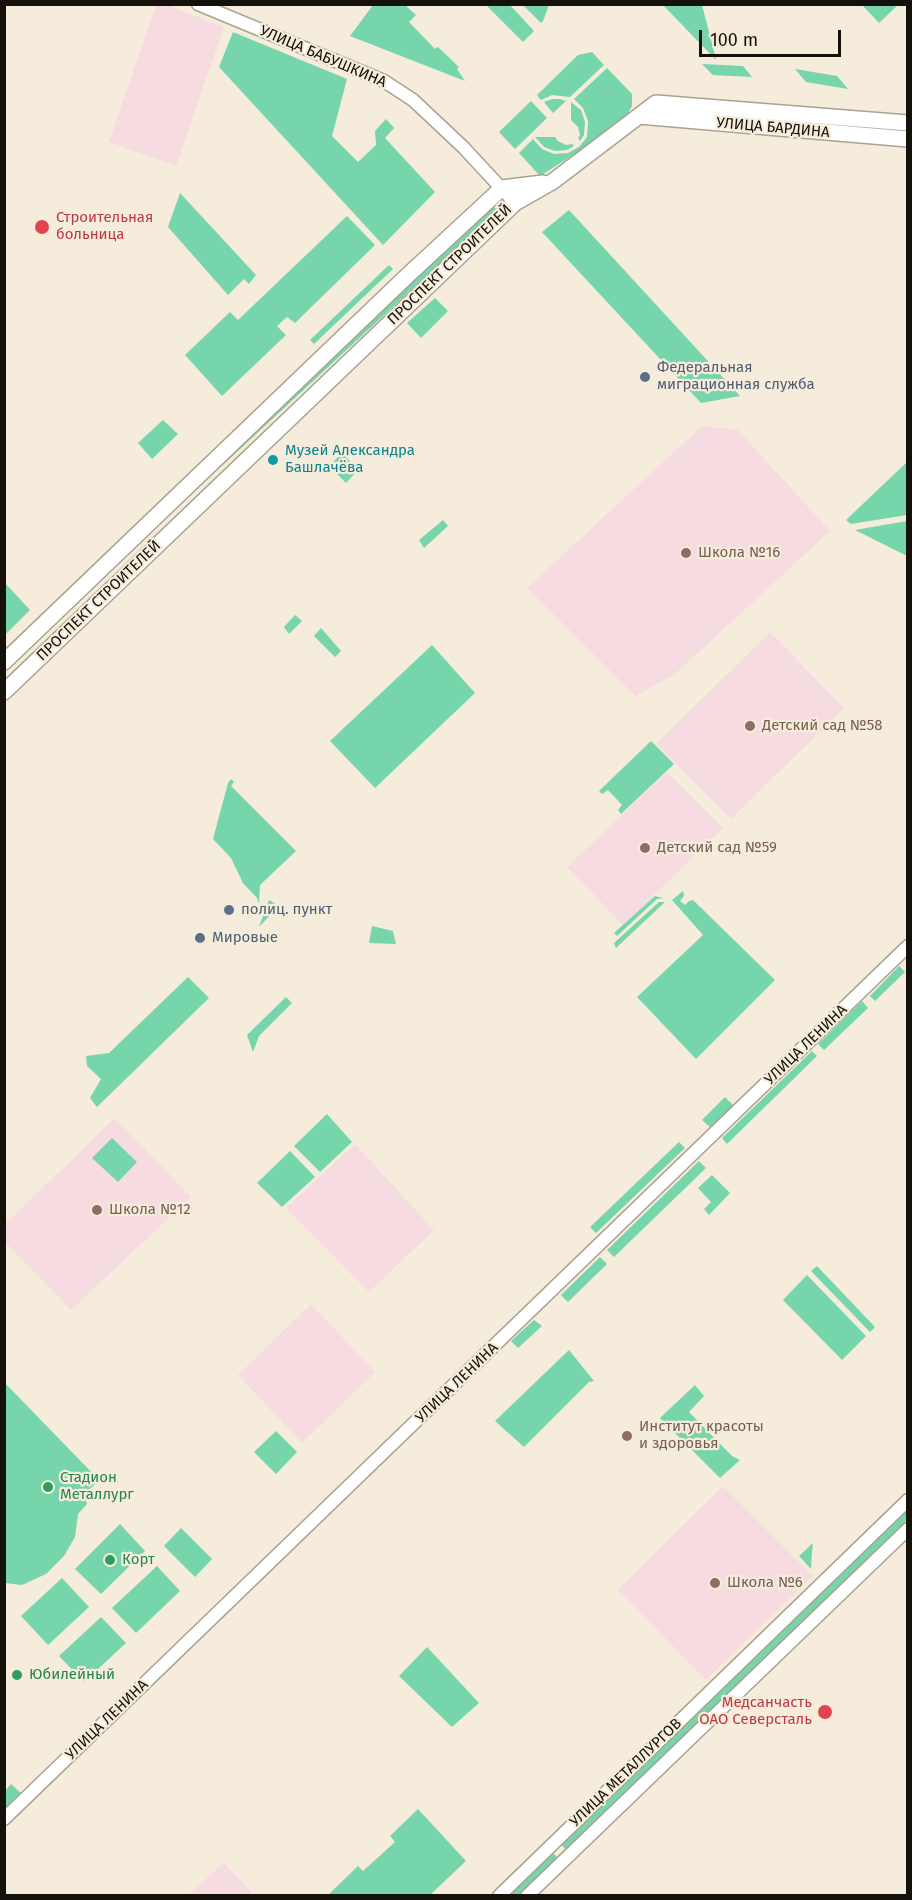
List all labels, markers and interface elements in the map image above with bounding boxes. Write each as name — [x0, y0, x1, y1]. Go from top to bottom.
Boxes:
scale bar — [702, 18, 844, 56]
street label: УЛИЦА БАБУШКИНА — [257, 22, 389, 92]
text: 100 m — [710, 29, 758, 51]
street label: УЛИЦА БАРДИНА — [716, 114, 830, 142]
street label: ПРОСПЕКТ СТРОИТЕЛЕЙ — [384, 201, 516, 329]
place label: Строительная больница — [56, 209, 153, 244]
marker: Строительная больница — [33, 218, 51, 236]
place label: Федеральная миграционная служба — [657, 359, 815, 394]
marker: Федеральная миграционная служба — [638, 370, 652, 384]
place label: Музей Александра Башлачёва — [285, 442, 415, 477]
marker: Музей Александра Башлачёва — [266, 453, 280, 467]
street label: ПРОСПЕКТ СТРОИТЕЛЕЙ — [33, 537, 165, 665]
place label: Школа №16 — [698, 544, 780, 562]
marker: Школа №16 — [679, 546, 693, 560]
place label: Детский сад №58 — [762, 717, 882, 735]
marker: Детский сад №58 — [743, 719, 757, 733]
place label: Детский сад №59 — [657, 839, 777, 857]
marker: Детский сад №59 — [638, 841, 652, 855]
place label: полиц. пункт — [241, 901, 332, 919]
marker: полиц. пункт — [222, 903, 236, 917]
place label: Мировые — [212, 929, 278, 947]
marker: Мировые — [193, 931, 207, 945]
street label: УЛИЦА ЛЕНИНА — [761, 1001, 851, 1089]
place label: Школа №12 — [109, 1201, 191, 1219]
marker: Школа №12 — [90, 1203, 104, 1217]
street label: УЛИЦА ЛЕНИНА — [412, 1339, 502, 1427]
place label: Институт красоты и здоровья — [639, 1418, 764, 1453]
marker: Институт красоты и здоровья — [620, 1429, 634, 1443]
place label: Стадион Металлург — [60, 1469, 134, 1504]
marker: Стадион Металлург — [41, 1480, 55, 1494]
place label: Корт — [122, 1551, 155, 1569]
marker: Корт — [103, 1553, 117, 1567]
place label: Школа №6 — [727, 1574, 803, 1592]
marker: Школа №6 — [708, 1576, 722, 1590]
place label: Юбилейный — [29, 1666, 115, 1684]
marker: Юбилейный — [10, 1668, 24, 1682]
street label: УЛИЦА ЛЕНИНА — [62, 1676, 152, 1764]
place label: Медсанчасть ОАО Северсталь — [699, 1694, 812, 1729]
marker: Медсанчасть ОАО Северсталь — [816, 1703, 834, 1721]
street label: УЛИЦА МЕТАЛЛУРГОВ — [566, 1715, 686, 1831]

